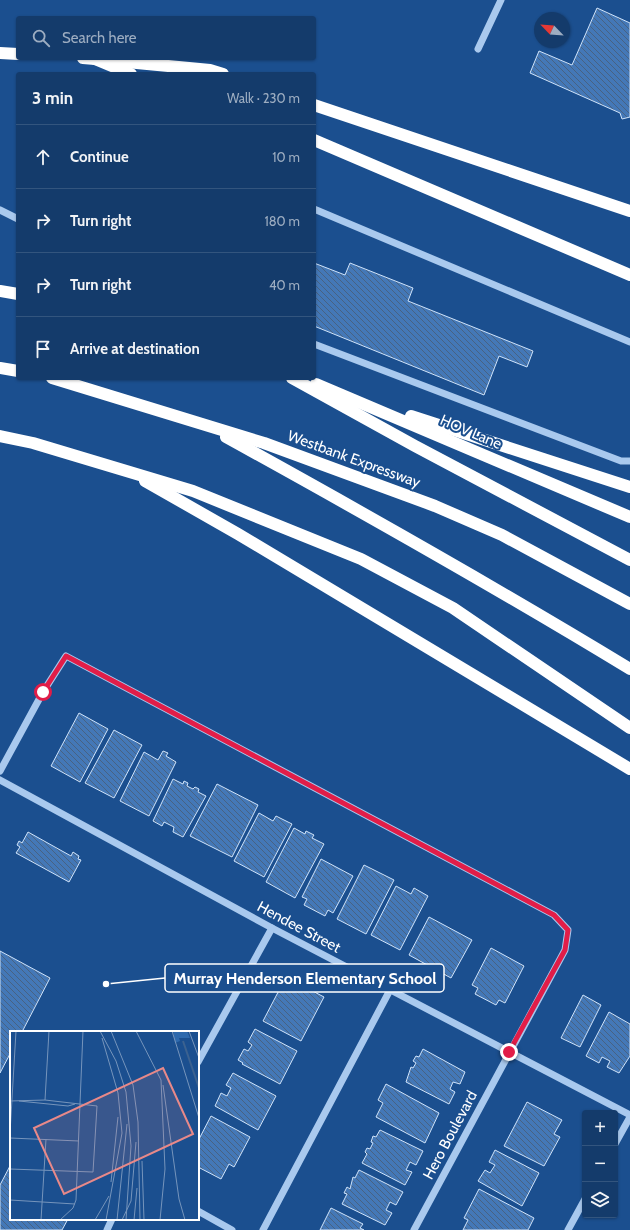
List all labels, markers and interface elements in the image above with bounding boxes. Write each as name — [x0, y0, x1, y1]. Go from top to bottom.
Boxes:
north arrow — [534, 12, 570, 48]
search box — [16, 16, 316, 60]
icon: search — [30, 27, 52, 49]
text: Search here — [62, 29, 137, 47]
text: 3 min — [32, 88, 73, 108]
text: Walk · 230 m — [227, 90, 300, 106]
icon: ahead — [32, 146, 54, 168]
text: Continue — [70, 148, 129, 166]
text: 10 m — [272, 149, 300, 165]
icon: right — [32, 210, 54, 232]
text: Turn right — [70, 212, 131, 230]
text: 180 m — [264, 213, 300, 229]
icon: right — [32, 274, 54, 296]
text: Turn right — [70, 276, 131, 294]
text: 40 m — [269, 277, 300, 293]
icon: arrive — [32, 338, 54, 360]
text: Arrive at destination — [70, 340, 200, 358]
street label: HOV Lane — [437, 411, 505, 453]
street label: Westbank Expressway — [285, 427, 423, 492]
route start — [34, 683, 52, 701]
street label: Hendee Street — [254, 897, 344, 957]
callout: Murray Henderson Elementary School — [165, 964, 444, 992]
text: Murray Henderson Elementary School — [174, 969, 436, 988]
inset map — [10, 1031, 199, 1220]
route end — [500, 1043, 518, 1061]
street label: Hero Boulevard — [419, 1088, 481, 1182]
map controls — [582, 1110, 618, 1218]
button: + — [582, 1110, 618, 1146]
button: − — [582, 1146, 618, 1182]
button: layers — [582, 1182, 618, 1218]

